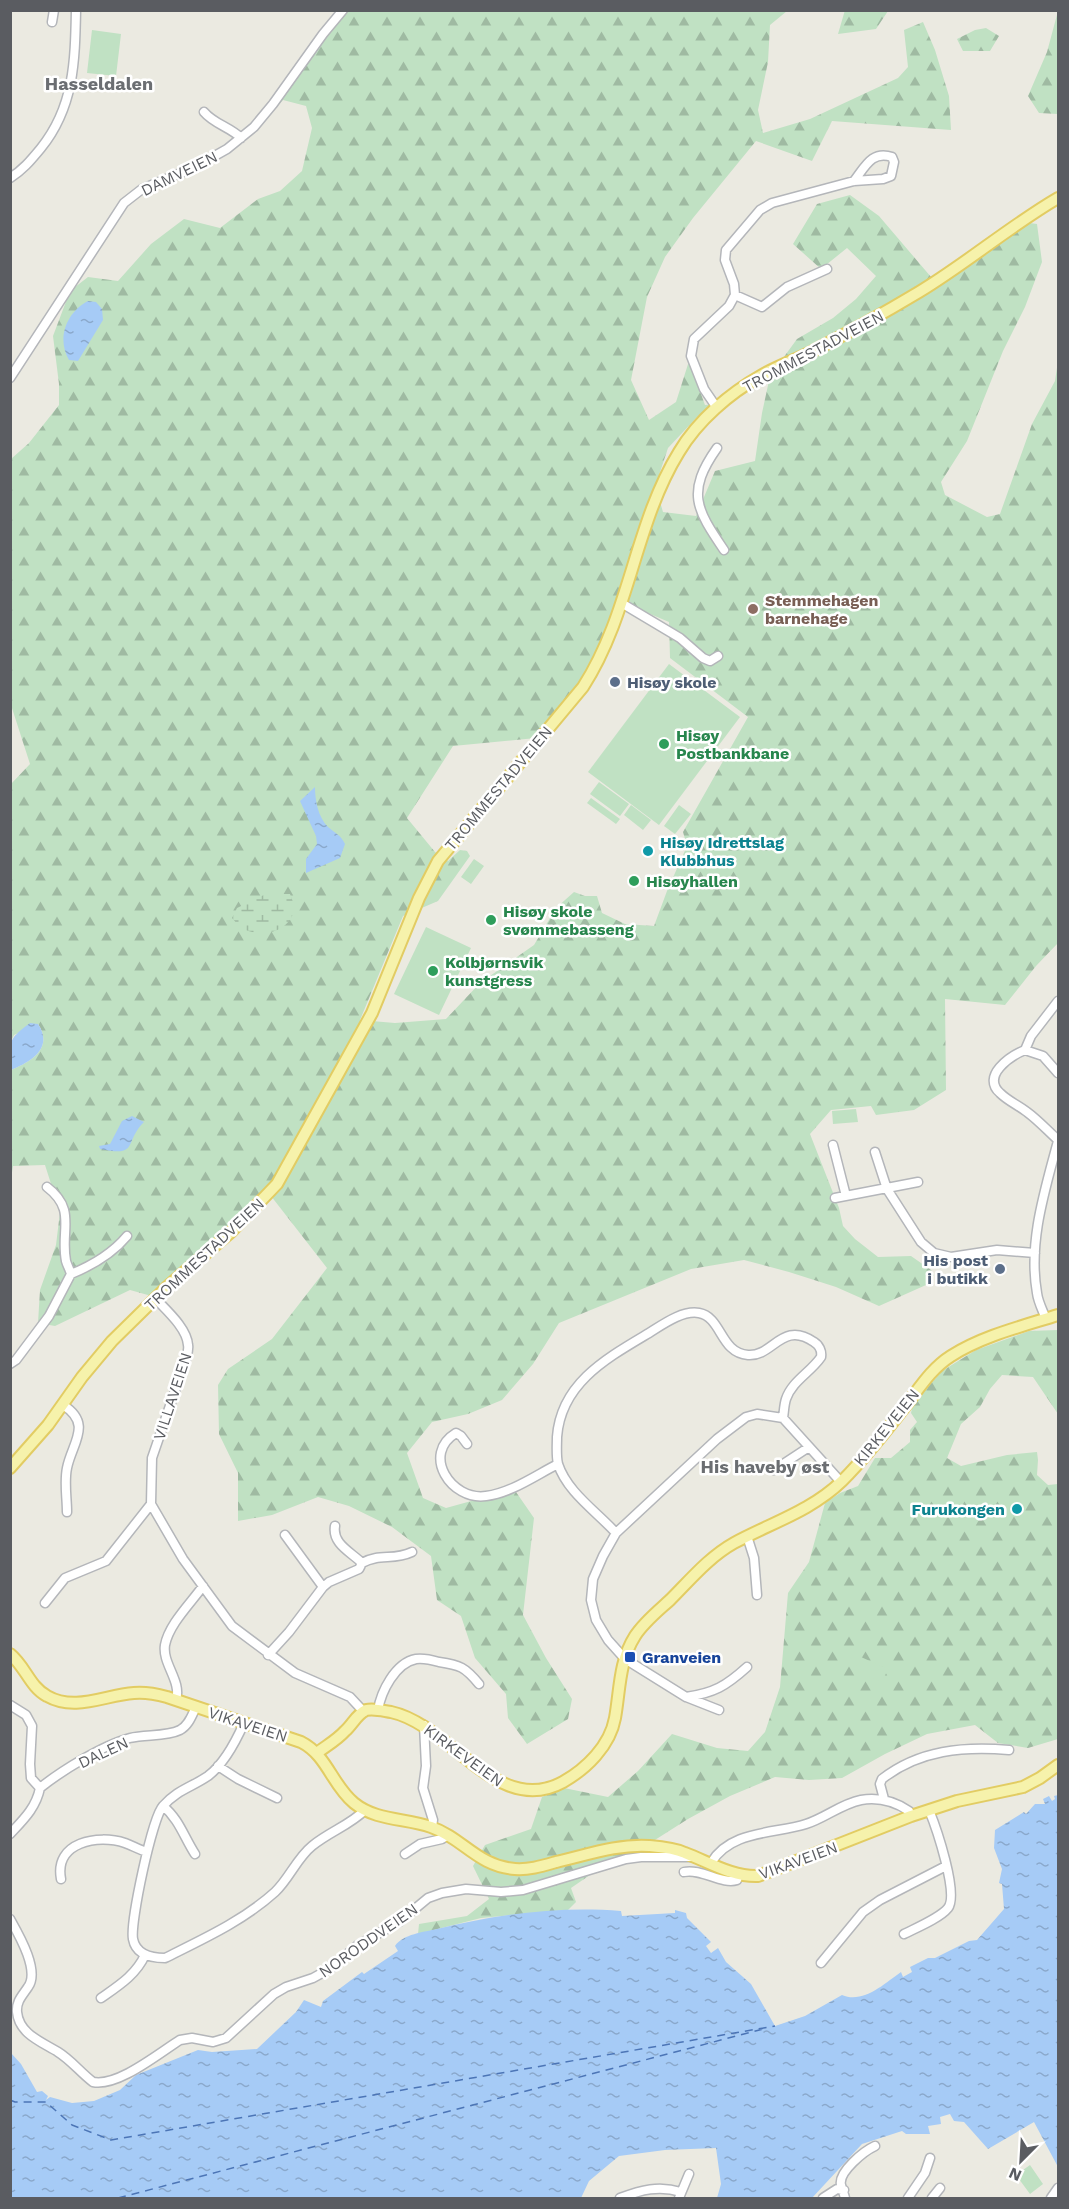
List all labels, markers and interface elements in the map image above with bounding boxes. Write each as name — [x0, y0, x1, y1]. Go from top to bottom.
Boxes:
district label: Hasseldalen — [45, 73, 153, 94]
street label: DAMVEIEN — [138, 147, 221, 200]
street label: TROMMESTADVEIEN — [740, 306, 887, 397]
place label: Stemmehagen barnehage — [765, 591, 878, 628]
marker: Stemmehagen barnehage — [746, 602, 760, 616]
place label: Hisøy skole — [627, 673, 717, 692]
marker: Hisøy skole — [608, 675, 622, 689]
street label: TROMMESTADVEIEN — [441, 722, 556, 854]
place label: Hisøy Postbankbane — [676, 726, 789, 763]
marker: Hisøy Postbankbane — [657, 737, 671, 751]
place label: Hisøy Idrettslag Klubbhus — [660, 833, 784, 870]
marker: Hisøy Idrettslag Klubbhus — [641, 844, 655, 858]
place label: Hisøyhallen — [646, 872, 738, 891]
marker: Hisøyhallen — [627, 874, 641, 888]
place label: Hisøy skole svømmebasseng — [503, 902, 634, 939]
marker: Hisøy skole svømmebasseng — [484, 913, 498, 927]
place label: Kolbjørnsvik kunstgress — [445, 953, 543, 990]
marker: Kolbjørnsvik kunstgress — [426, 964, 440, 978]
street label: TROMMESTADVEIEN — [141, 1194, 268, 1315]
place label: His post i butikk — [923, 1251, 988, 1288]
marker: His post i butikk — [993, 1262, 1007, 1276]
street label: VILLAVEIEN — [149, 1350, 196, 1442]
street label: KIRKEVEIEN — [849, 1385, 923, 1470]
district label: His haveby øst — [701, 1456, 830, 1477]
place label: Furukongen — [912, 1500, 1005, 1519]
marker: Furukongen — [1010, 1502, 1024, 1516]
place label: Granveien — [642, 1648, 721, 1667]
marker: Granveien — [623, 1650, 637, 1664]
street label: VIKAVEIEN — [206, 1703, 290, 1746]
street label: KIRKEVEIEN — [420, 1720, 507, 1791]
street label: DALEN — [75, 1733, 131, 1772]
street label: VIKAVEIEN — [756, 1837, 840, 1883]
street label: NORODDVEIEN — [315, 1899, 421, 1982]
north arrow — [991, 2131, 1051, 2191]
text: N — [1006, 2163, 1024, 2185]

